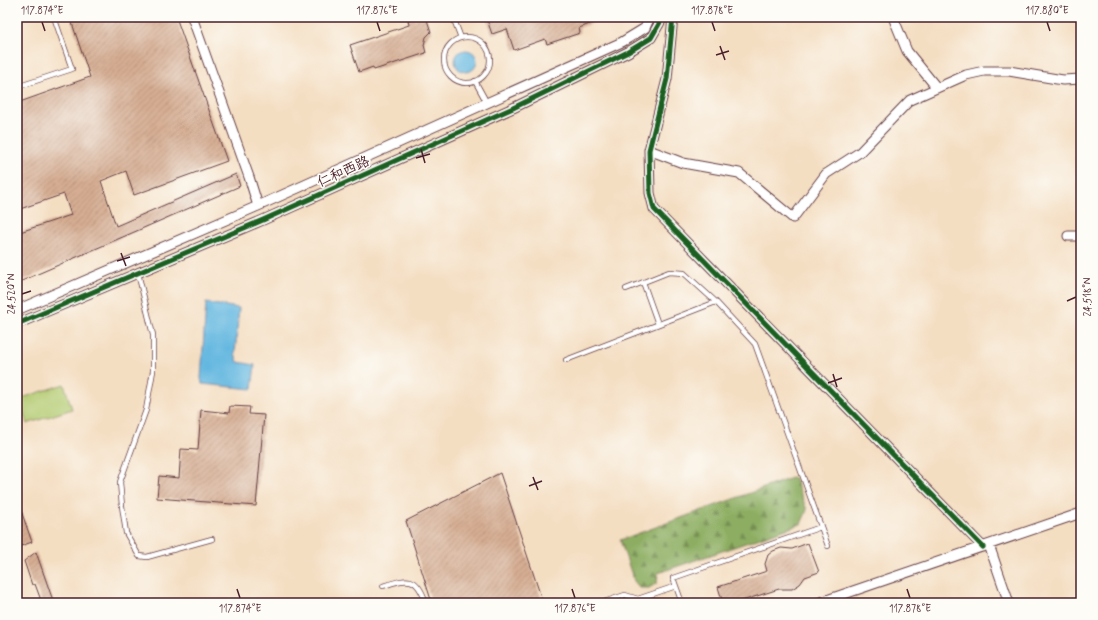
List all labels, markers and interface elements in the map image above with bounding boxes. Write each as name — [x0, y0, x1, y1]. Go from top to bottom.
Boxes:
text: 117.874°E — [21, 4, 63, 18]
text: 117.876°E — [356, 4, 398, 18]
text: 117.878°E — [691, 4, 733, 18]
text: 117.880°E — [1025, 4, 1069, 18]
street label: 仁和西路 — [314, 152, 373, 192]
text: 24.520°N — [5, 273, 19, 314]
text: 24.518°N — [1081, 277, 1095, 317]
text: 117.874°E — [219, 602, 261, 616]
text: 117.876°E — [554, 602, 596, 616]
text: 117.878°E — [889, 602, 931, 616]

